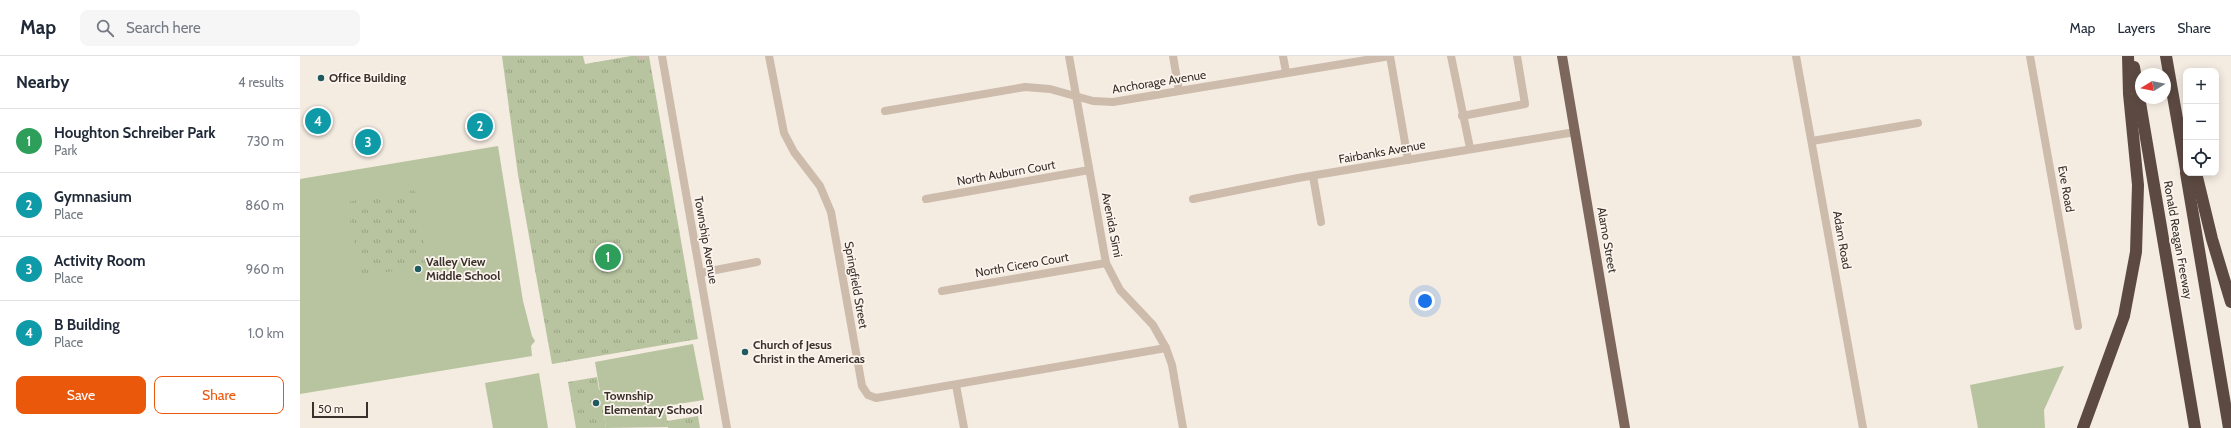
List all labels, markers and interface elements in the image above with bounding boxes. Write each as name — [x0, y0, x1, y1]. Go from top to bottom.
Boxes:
search box — [80, 10, 360, 46]
text: Map — [20, 16, 56, 39]
icon: search — [94, 17, 116, 39]
text: Search here — [126, 19, 201, 37]
text: Map — [2070, 19, 2095, 37]
text: Layers — [2117, 19, 2155, 37]
text: Share — [2177, 19, 2211, 37]
street label: Anchorage Avenue — [1111, 67, 1207, 96]
north arrow — [2135, 68, 2171, 104]
map controls — [2183, 68, 2219, 176]
button: + — [2183, 68, 2219, 104]
place label: Office Building — [329, 70, 406, 85]
text: Nearby — [16, 72, 69, 92]
marker: Office Building — [316, 73, 326, 83]
text: 4 results — [238, 74, 284, 90]
button: − — [2183, 104, 2219, 140]
pin: 4 — [305, 106, 331, 136]
pin: 2 — [467, 111, 493, 141]
text: Houghton Schreiber Park — [54, 124, 216, 142]
pin: 3 — [355, 127, 381, 157]
text: 1 — [27, 133, 31, 149]
text: 730 m — [247, 133, 284, 149]
street label: Fairbanks Avenue — [1337, 136, 1427, 167]
button: locate — [2183, 140, 2219, 176]
text: Park — [54, 142, 77, 158]
street label: North Auburn Court — [956, 156, 1056, 189]
street label: Eve Road — [2055, 164, 2078, 213]
street label: Ronald Reagan Freeway — [2161, 179, 2196, 300]
text: Gymnasium — [54, 188, 132, 206]
street label: Avenida Simi — [1099, 191, 1126, 259]
street label: Township Avenue — [691, 195, 722, 285]
text: 2 — [26, 197, 32, 213]
text: 860 m — [245, 197, 284, 213]
text: Place — [54, 206, 83, 222]
street label: Alamo Street — [1594, 206, 1621, 274]
street label: Adam Road — [1830, 210, 1855, 270]
street label: Springfield Street — [841, 240, 872, 330]
pin: 1 — [595, 242, 621, 272]
street label: North Cicero Court — [974, 249, 1070, 280]
text: Activity Room — [54, 252, 146, 270]
place label: Valley View Middle School — [426, 254, 500, 283]
text: 3 — [25, 261, 33, 277]
text: 960 m — [246, 261, 284, 277]
marker: Valley View Middle School — [413, 264, 423, 274]
text: Place — [54, 270, 83, 286]
your location — [1415, 291, 1435, 311]
text: B Building — [54, 316, 120, 334]
text: 4 — [25, 325, 33, 341]
text: 1.0 km — [248, 325, 284, 341]
text: Place — [54, 334, 83, 350]
place label: Church of Jesus Christ in the Americas — [753, 337, 865, 366]
marker: Church of Jesus Christ in the Americas — [740, 347, 750, 357]
button: Save — [16, 376, 146, 414]
button: Share — [154, 376, 284, 414]
place label: Township Elementary School — [604, 388, 702, 417]
marker: Township Elementary School — [591, 398, 601, 408]
scale bar — [312, 400, 368, 419]
text: 50 m — [318, 402, 344, 416]

